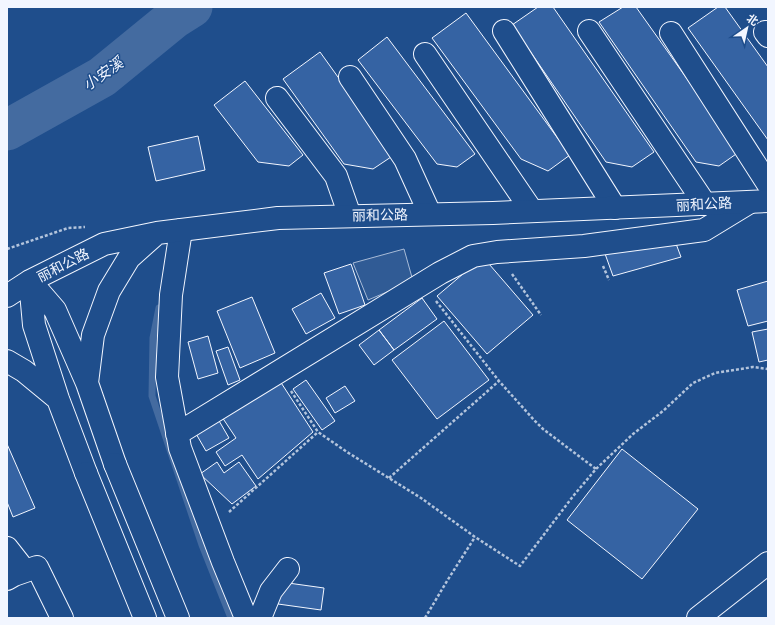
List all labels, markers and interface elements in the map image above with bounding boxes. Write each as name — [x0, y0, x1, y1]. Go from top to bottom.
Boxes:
north arrow — [727, 8, 767, 48]
text: 北 — [745, 11, 761, 28]
water label: 小安溪 — [79, 52, 128, 93]
street label: 丽和公路 — [676, 194, 732, 213]
street label: 丽和公路 — [352, 206, 408, 223]
street label: 丽和公路 — [34, 244, 92, 285]

